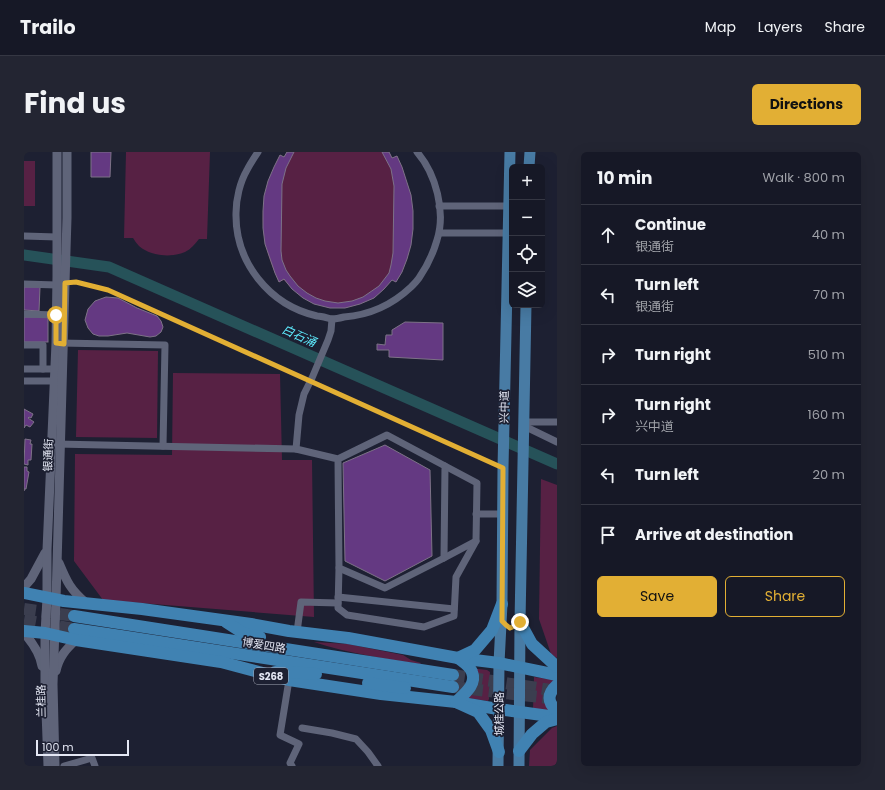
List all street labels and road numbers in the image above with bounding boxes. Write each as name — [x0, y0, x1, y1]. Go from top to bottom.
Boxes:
street label: 兴中道 — [496, 390, 512, 424]
street label: 银通街 — [39, 438, 57, 472]
street label: 博爱四路 — [241, 634, 287, 656]
road number: S268 — [254, 668, 288, 684]
street label: 兰桂路 — [33, 684, 49, 718]
street label: 城桂公路 — [491, 692, 507, 736]

